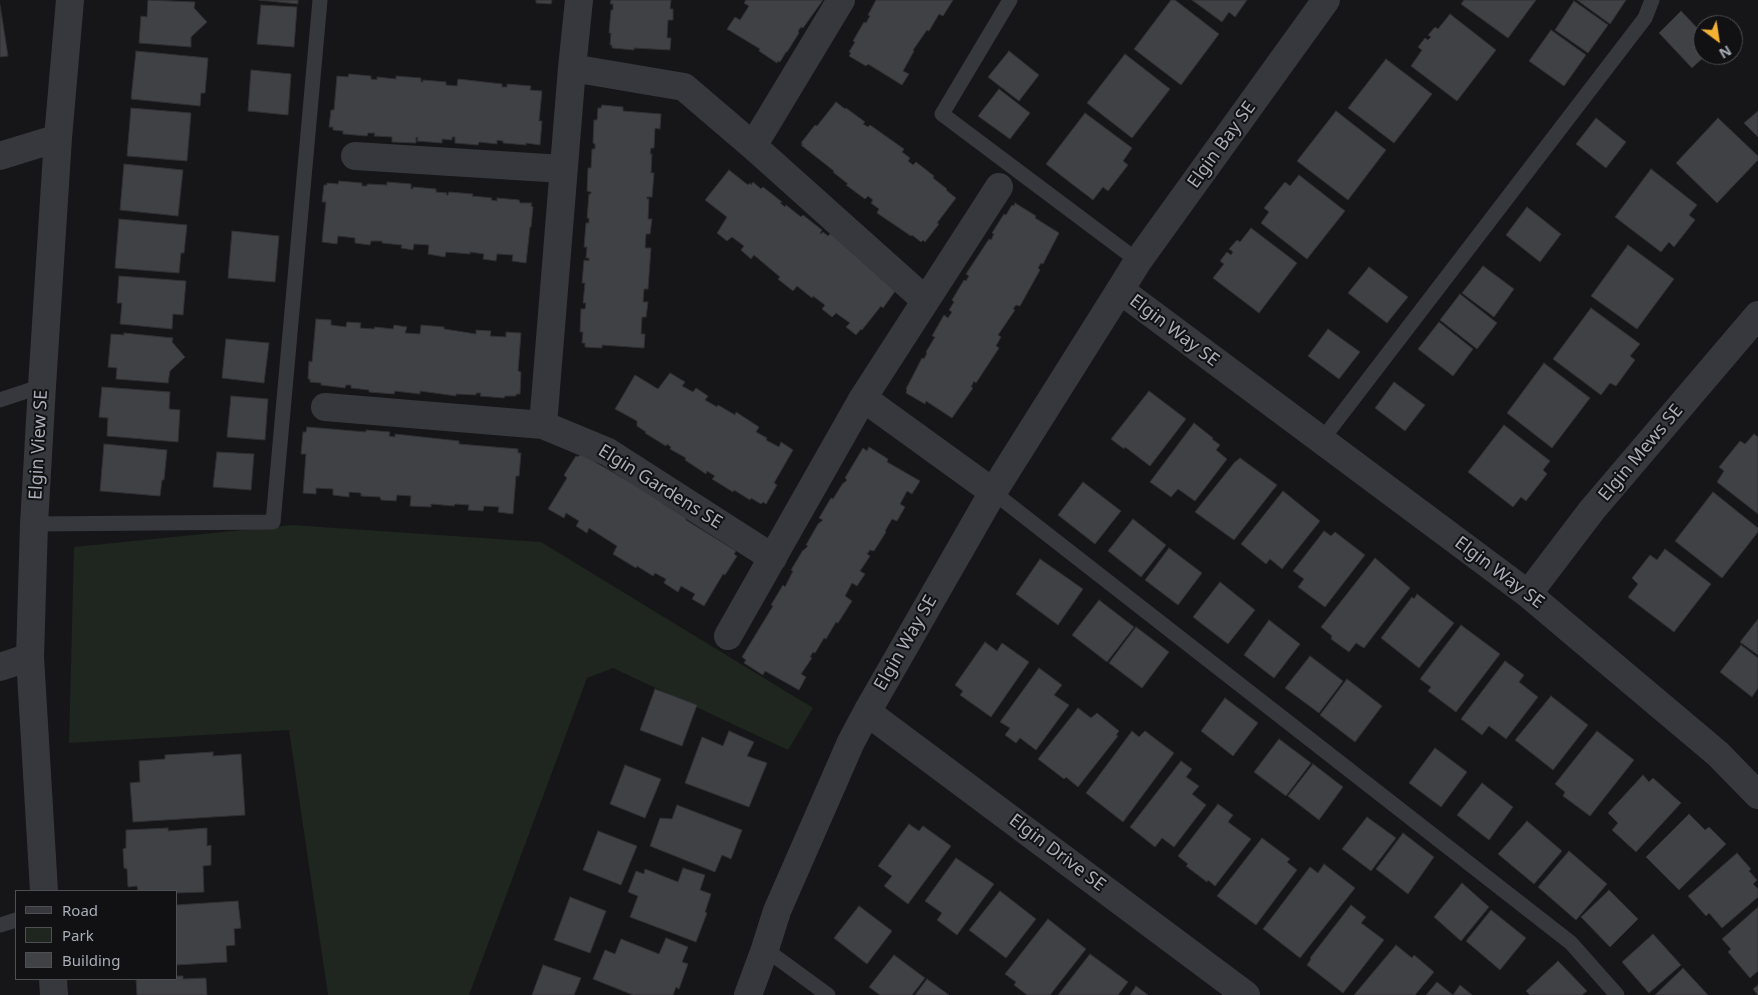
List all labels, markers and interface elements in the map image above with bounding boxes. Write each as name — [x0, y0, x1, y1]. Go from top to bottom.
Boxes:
north arrow — [1693, 15, 1743, 65]
text: N — [1716, 41, 1735, 64]
street label: Elgin Bay SE — [1183, 98, 1261, 192]
street label: Elgin Way SE — [1125, 290, 1223, 372]
street label: Elgin View SE — [25, 389, 53, 501]
street label: Elgin Mews SE — [1594, 400, 1688, 506]
street label: Elgin Gardens SE — [594, 440, 726, 534]
street label: Elgin Way SE — [1450, 532, 1548, 614]
street label: Elgin Way SE — [870, 592, 942, 694]
street label: Elgin Drive SE — [1004, 810, 1110, 896]
legend — [15, 890, 178, 980]
text: Road — [62, 900, 98, 920]
text: Park — [62, 925, 94, 945]
text: Building — [62, 950, 120, 970]

